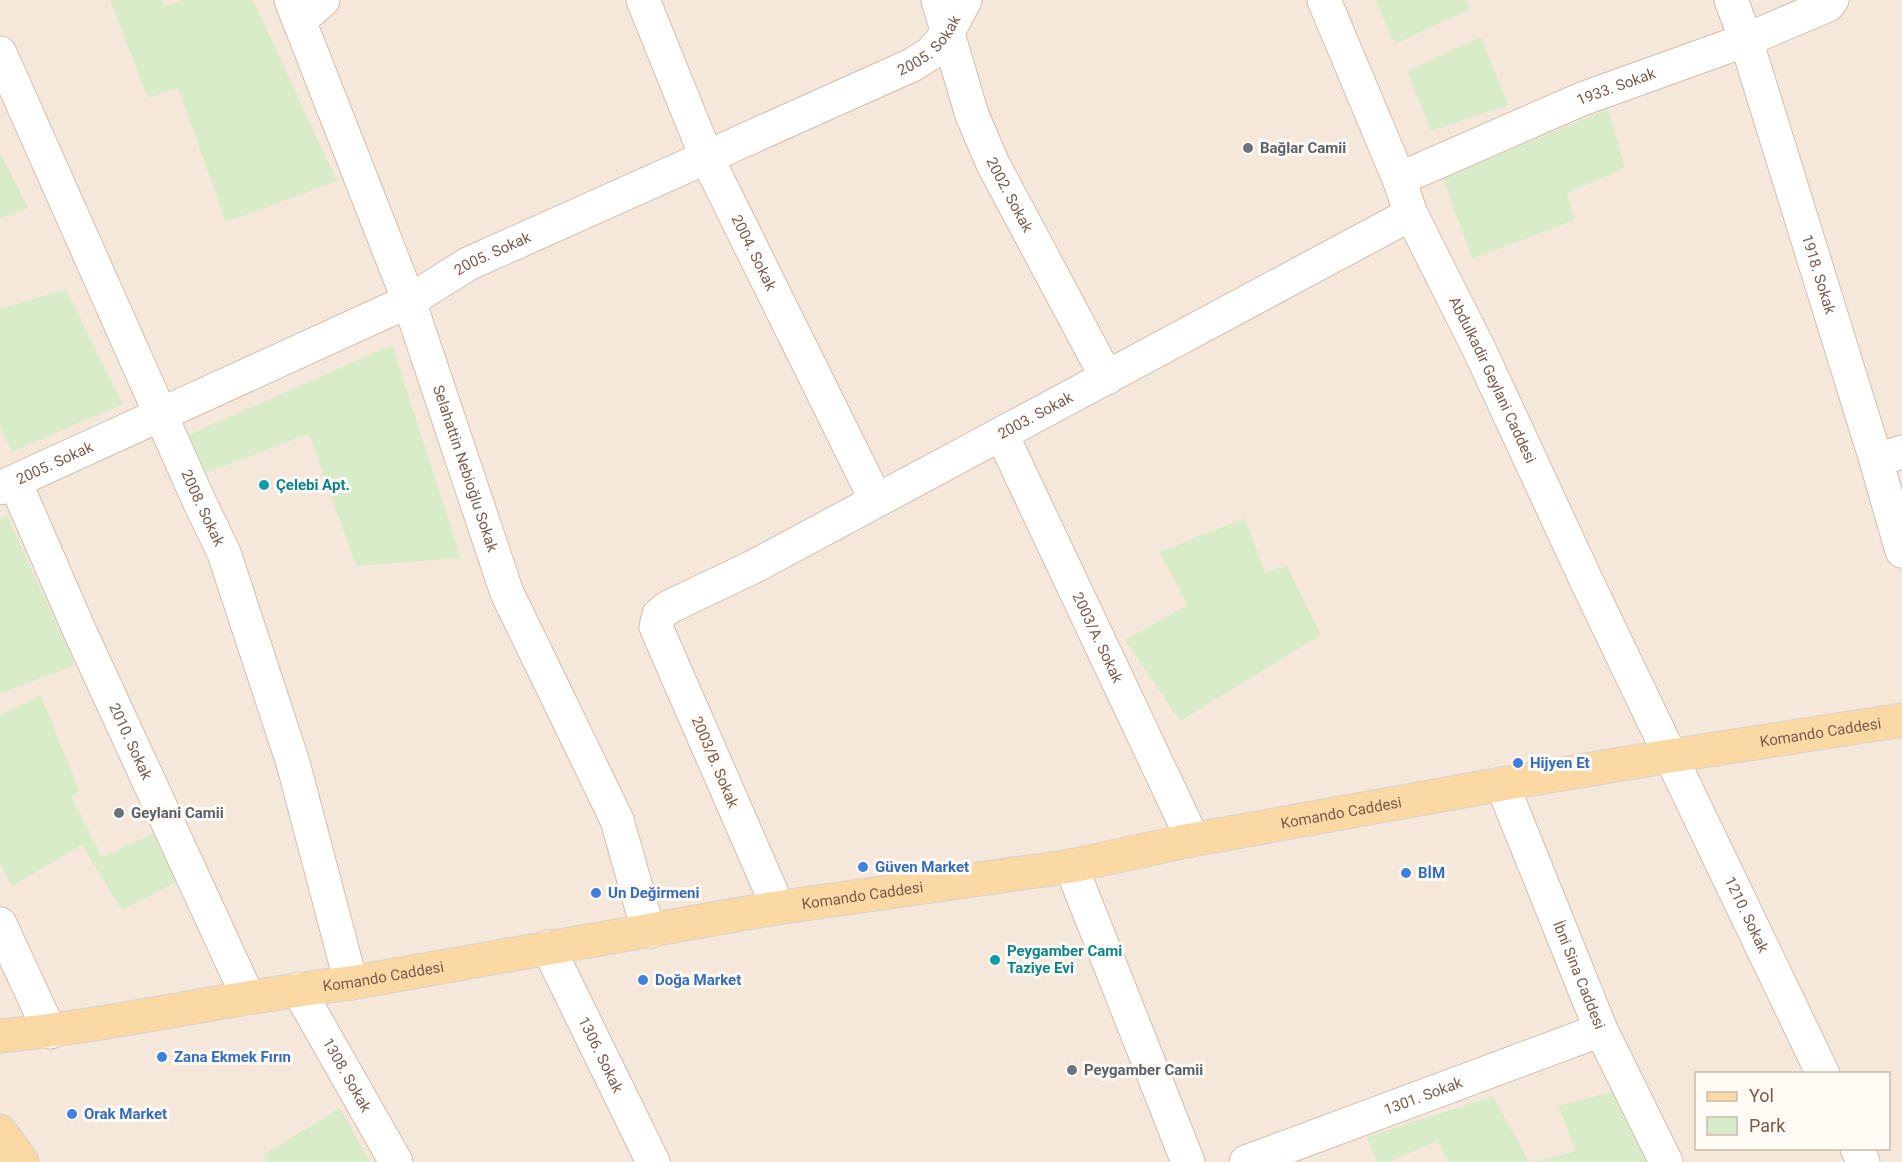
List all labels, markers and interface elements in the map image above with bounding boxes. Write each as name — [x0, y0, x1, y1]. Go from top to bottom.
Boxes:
street label: 2005. Sokak — [895, 12, 964, 79]
street label: 1933. Sokak — [1574, 64, 1658, 109]
place label: Bağlar Camii — [1260, 139, 1346, 157]
marker: Bağlar Camii — [1241, 141, 1255, 155]
street label: 2002. Sokak — [982, 155, 1037, 236]
street label: 2004. Sokak — [727, 212, 780, 294]
street label: 2005. Sokak — [451, 228, 534, 279]
street label: 1918. Sokak — [1798, 232, 1839, 317]
street label: Abdulkadir Geylani Caddesi — [1445, 294, 1540, 466]
street label: Selahattin Nebioğlu Sokak — [429, 383, 502, 555]
street label: 2003. Sokak — [995, 388, 1076, 443]
street label: 2005. Sokak — [13, 438, 96, 488]
street label: 2008. Sokak — [177, 467, 228, 549]
place label: Çelebi Apt. — [276, 476, 350, 494]
marker: Çelebi Apt. — [257, 478, 271, 492]
street label: 2003/A. Sokak — [1068, 589, 1127, 686]
street label: 2010. Sokak — [105, 700, 156, 783]
street label: 2003/B. Sokak — [688, 713, 743, 811]
street label: Komando Caddesi — [1759, 714, 1882, 751]
place label: Hijyen Et — [1530, 754, 1590, 772]
marker: Hijyen Et — [1511, 756, 1525, 770]
street label: Komando Caddesi — [1279, 793, 1403, 833]
place label: Geylani Camii — [131, 804, 224, 822]
marker: Geylani Camii — [112, 806, 126, 820]
place label: Güven Market — [875, 858, 969, 876]
marker: Güven Market — [856, 860, 870, 874]
place label: BİM — [1418, 864, 1445, 882]
marker: BİM — [1399, 866, 1413, 880]
street label: 1210. Sokak — [1721, 874, 1773, 956]
street label: Komando Caddesi — [801, 878, 924, 913]
place label: Un Değirmeni — [608, 884, 699, 902]
marker: Un Değirmeni — [589, 886, 603, 900]
street label: İbni Sina Caddesi — [1549, 918, 1609, 1032]
place label: Peygamber Cami Taziye Evi — [1007, 942, 1122, 977]
marker: Peygamber Cami Taziye Evi — [988, 953, 1002, 967]
street label: Komando Caddesi — [322, 958, 445, 995]
place label: Doğa Market — [655, 971, 741, 989]
marker: Doğa Market — [636, 973, 650, 987]
street label: 1306. Sokak — [575, 1014, 627, 1096]
street label: 1308. Sokak — [319, 1035, 375, 1116]
place label: Zana Ekmek Fırın — [174, 1048, 291, 1066]
marker: Zana Ekmek Fırın — [155, 1050, 169, 1064]
place label: Peygamber Camii — [1084, 1061, 1203, 1079]
marker: Peygamber Camii — [1065, 1063, 1079, 1077]
legend — [1695, 1072, 1890, 1150]
street label: 1301. Sokak — [1381, 1073, 1465, 1119]
text: Yol — [1749, 1085, 1774, 1106]
place label: Orak Market — [84, 1105, 167, 1123]
marker: Orak Market — [65, 1107, 79, 1121]
text: Park — [1749, 1115, 1786, 1136]

